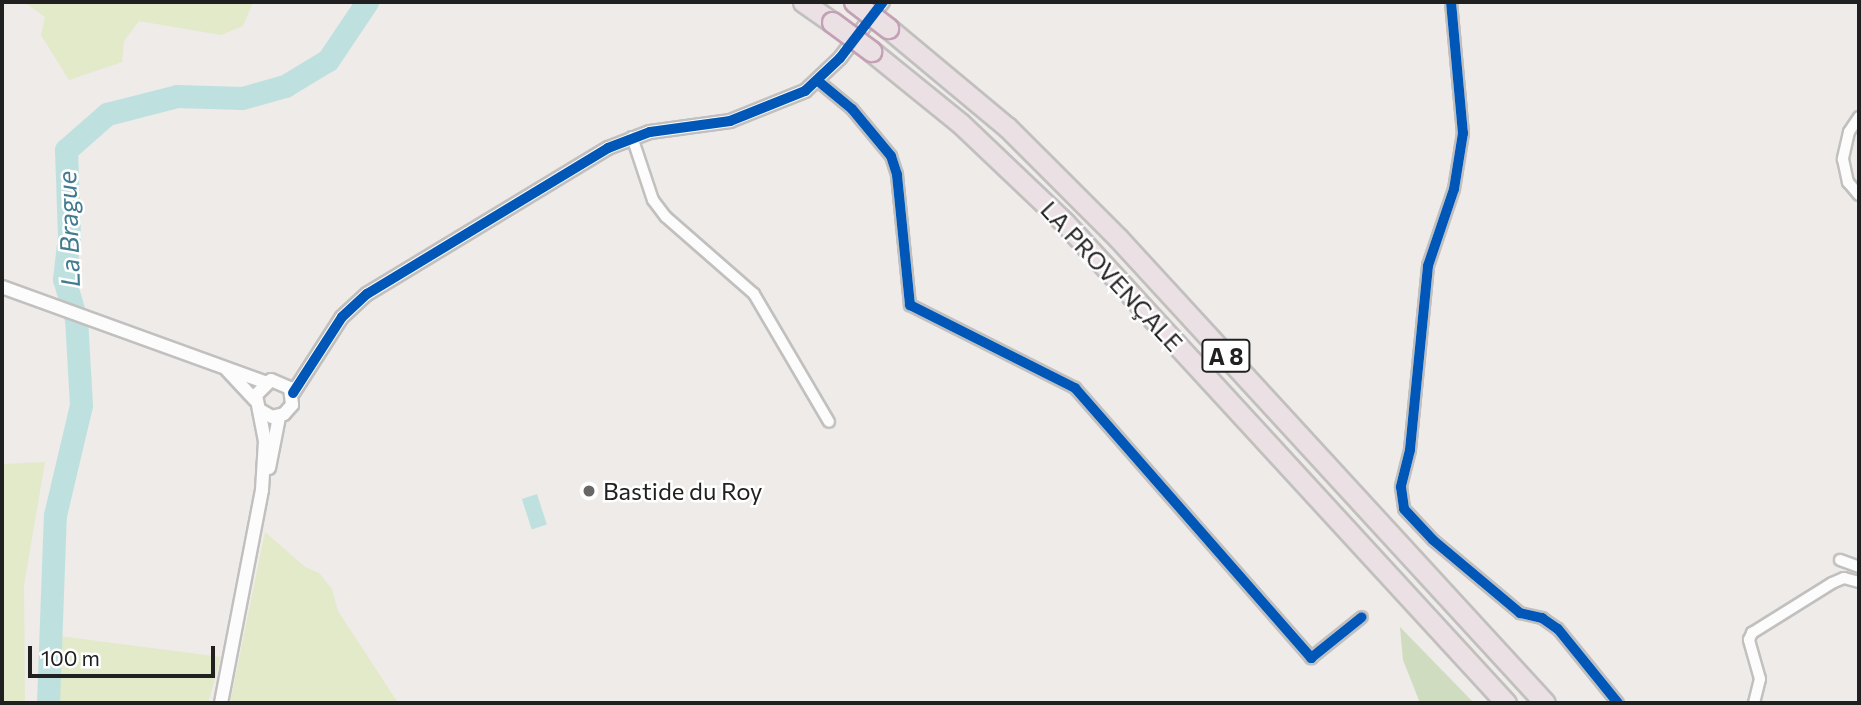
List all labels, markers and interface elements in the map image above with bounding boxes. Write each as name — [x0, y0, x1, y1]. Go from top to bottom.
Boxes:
water label: La Brague — [50, 170, 86, 288]
street label: LA PROVENÇALE — [1035, 195, 1189, 357]
road number: A 8 — [1200, 336, 1252, 376]
place label: Bastide du Roy — [603, 477, 763, 505]
marker: Bastide du Roy — [581, 483, 597, 499]
scale bar — [32, 632, 219, 676]
text: 100 m — [41, 645, 100, 670]

